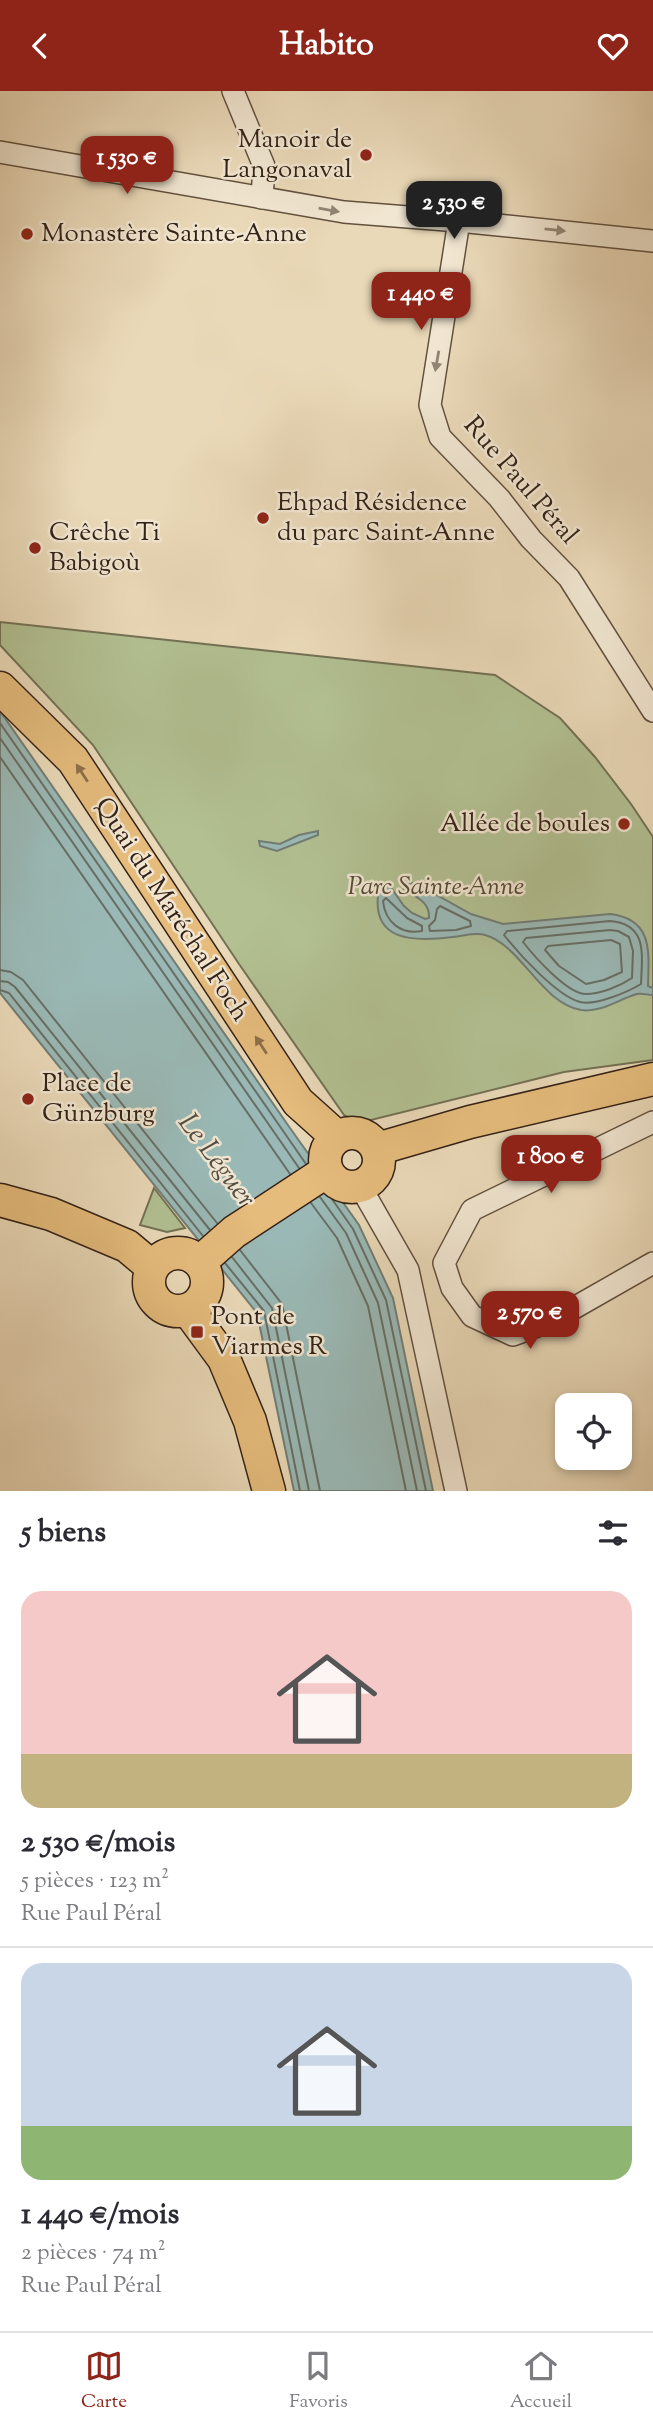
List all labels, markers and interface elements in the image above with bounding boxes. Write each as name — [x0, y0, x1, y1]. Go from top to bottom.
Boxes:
text: Habito — [279, 23, 374, 69]
icon: back — [21, 27, 59, 65]
icon: heart — [594, 27, 632, 65]
place label: Manoir de Langonaval — [223, 122, 352, 189]
pin: 1 530 € — [62, 137, 192, 196]
text: 1 530 € — [97, 142, 157, 175]
marker: Manoir de Langonaval — [358, 147, 374, 163]
pin: 2 530 € — [389, 181, 519, 241]
text: 2 530 € — [422, 187, 486, 220]
one-way arrow — [318, 205, 340, 216]
place label: Monastère Sainte-Anne — [41, 216, 307, 253]
one-way arrow — [545, 225, 567, 236]
marker: Monastère Sainte-Anne — [19, 226, 35, 242]
pin: 1 440 € — [356, 273, 486, 332]
text: 1 440 € — [388, 278, 454, 311]
one-way arrow — [432, 350, 443, 372]
street label: Rue Paul Péral — [454, 409, 586, 553]
place label: Ehpad Résidence du parc Saint-Anne — [277, 485, 495, 552]
marker: Ehpad Résidence du parc Saint-Anne — [255, 510, 271, 526]
place label: Crêche Ti Babigoù — [49, 515, 160, 582]
marker: Crêche Ti Babigoù — [27, 540, 43, 556]
one-way arrow — [75, 764, 88, 783]
street label: Quai du Maréchal Foch — [84, 791, 258, 1029]
place label: Allée de boules — [440, 806, 610, 843]
marker: Allée de boules — [616, 816, 632, 832]
park label: Parc Sainte-Anne — [348, 869, 524, 906]
one-way arrow — [254, 1036, 267, 1055]
place label: Place de Günzburg — [42, 1066, 155, 1133]
marker: Place de Günzburg — [20, 1091, 36, 1107]
water label: Le Léguer — [167, 1105, 265, 1217]
pin: 1 800 € — [486, 1135, 616, 1195]
text: 1 800 € — [517, 1141, 585, 1174]
pin: 2 570 € — [465, 1291, 595, 1351]
text: 2 570 € — [497, 1297, 563, 1330]
place label: Pont de Viarmes R — [211, 1299, 327, 1366]
marker: Pont de Viarmes R — [189, 1324, 205, 1340]
map controls — [555, 1393, 632, 1470]
button: locate — [555, 1393, 632, 1470]
text: 5 biens — [21, 1512, 106, 1555]
icon: filters — [594, 1514, 632, 1552]
icon: home — [264, 1636, 390, 1762]
text: 2 530 €/mois — [21, 1822, 175, 1865]
text: 5 pièces · 123 m² — [21, 1865, 169, 1898]
text: Rue Paul Péral — [21, 1898, 162, 1931]
icon: home — [264, 2008, 390, 2134]
text: 1 440 €/mois — [21, 2194, 179, 2237]
text: 2 pièces · 74 m² — [21, 2237, 166, 2270]
text: Rue Paul Péral — [21, 2270, 162, 2303]
tab: Carte — [81, 2347, 127, 2416]
tab: Favoris — [289, 2347, 348, 2416]
tab: Accueil — [510, 2347, 572, 2416]

